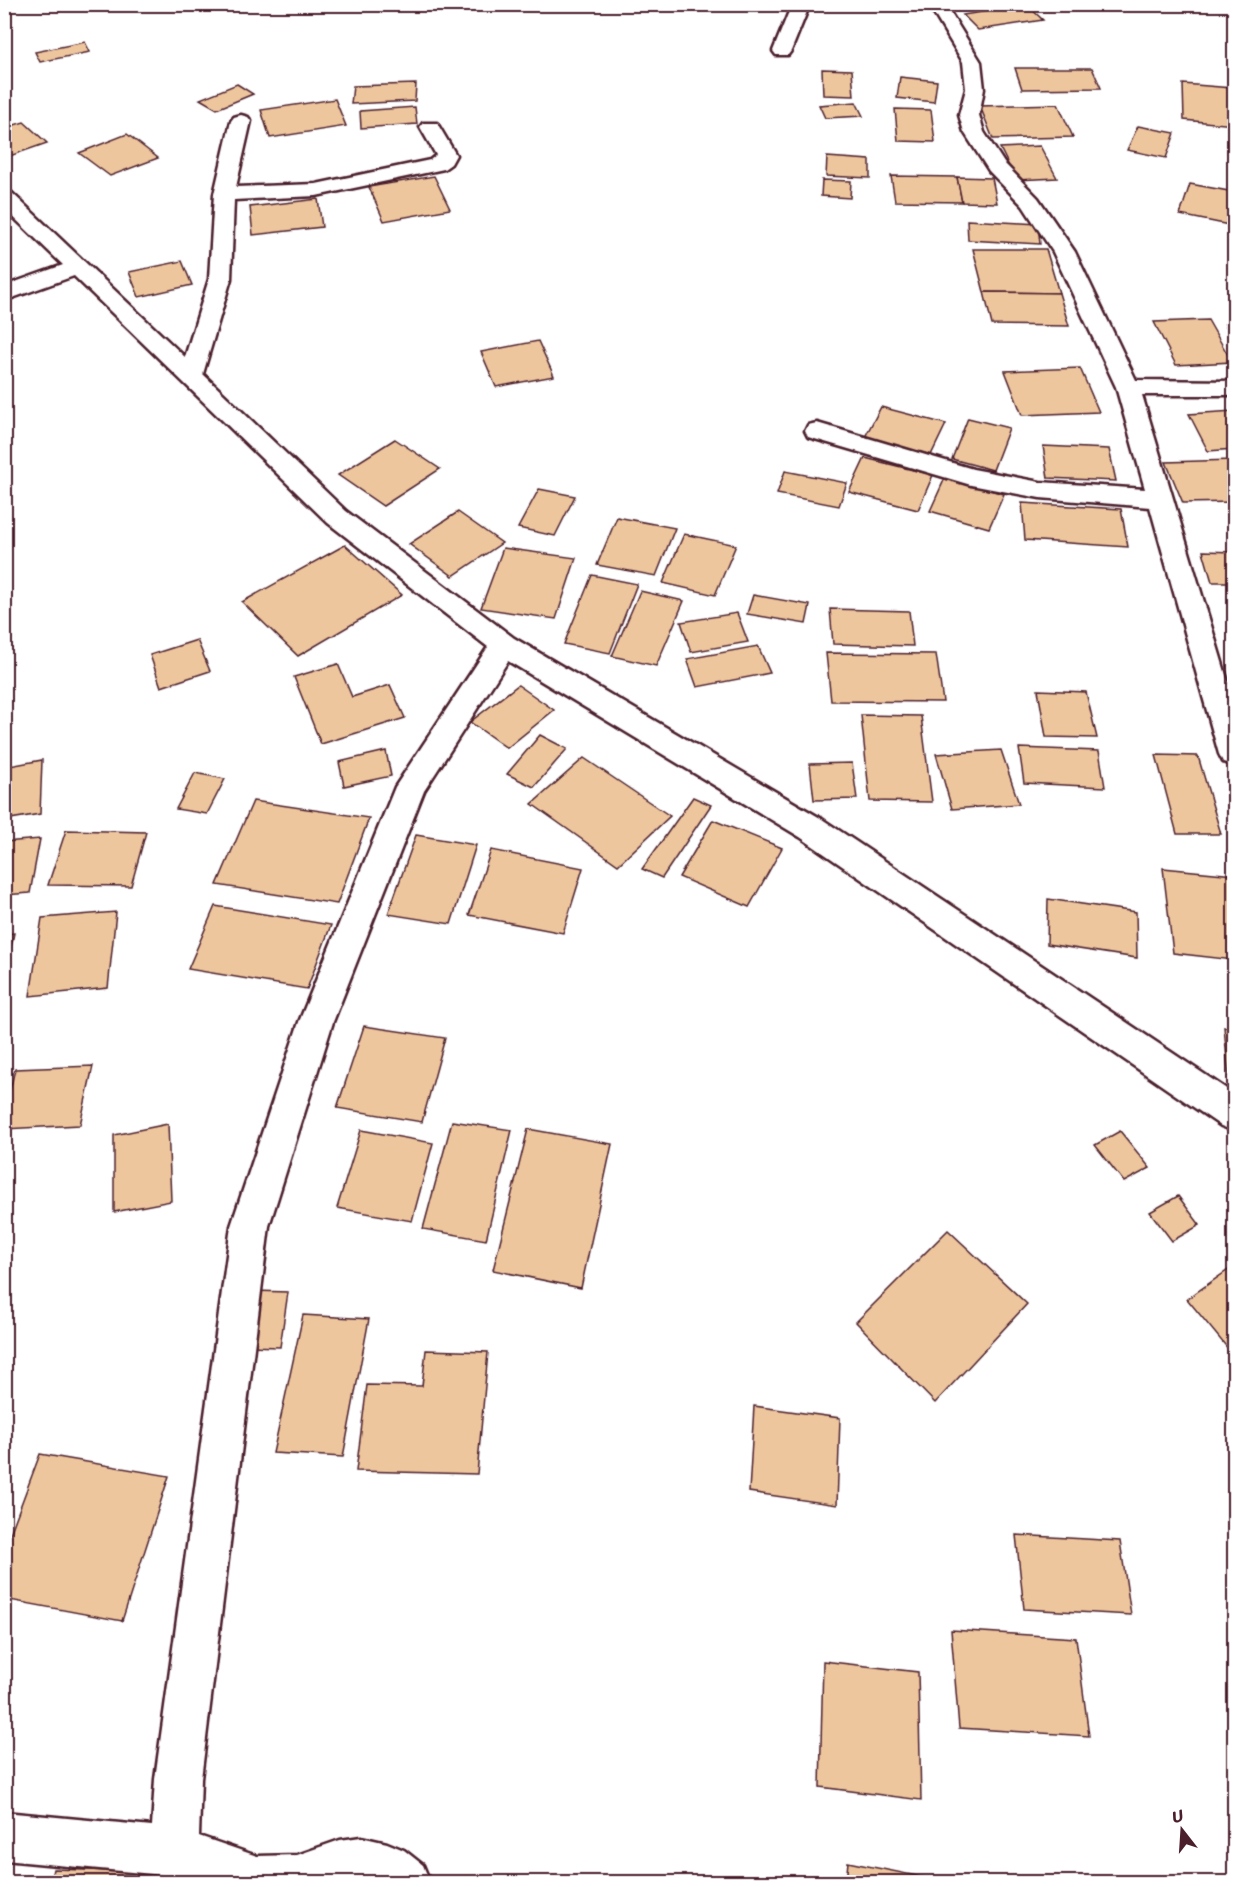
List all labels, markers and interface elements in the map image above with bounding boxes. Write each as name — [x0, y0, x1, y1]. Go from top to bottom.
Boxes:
north arrow — [1152, 1800, 1212, 1860]
text: U — [1168, 1800, 1188, 1832]

